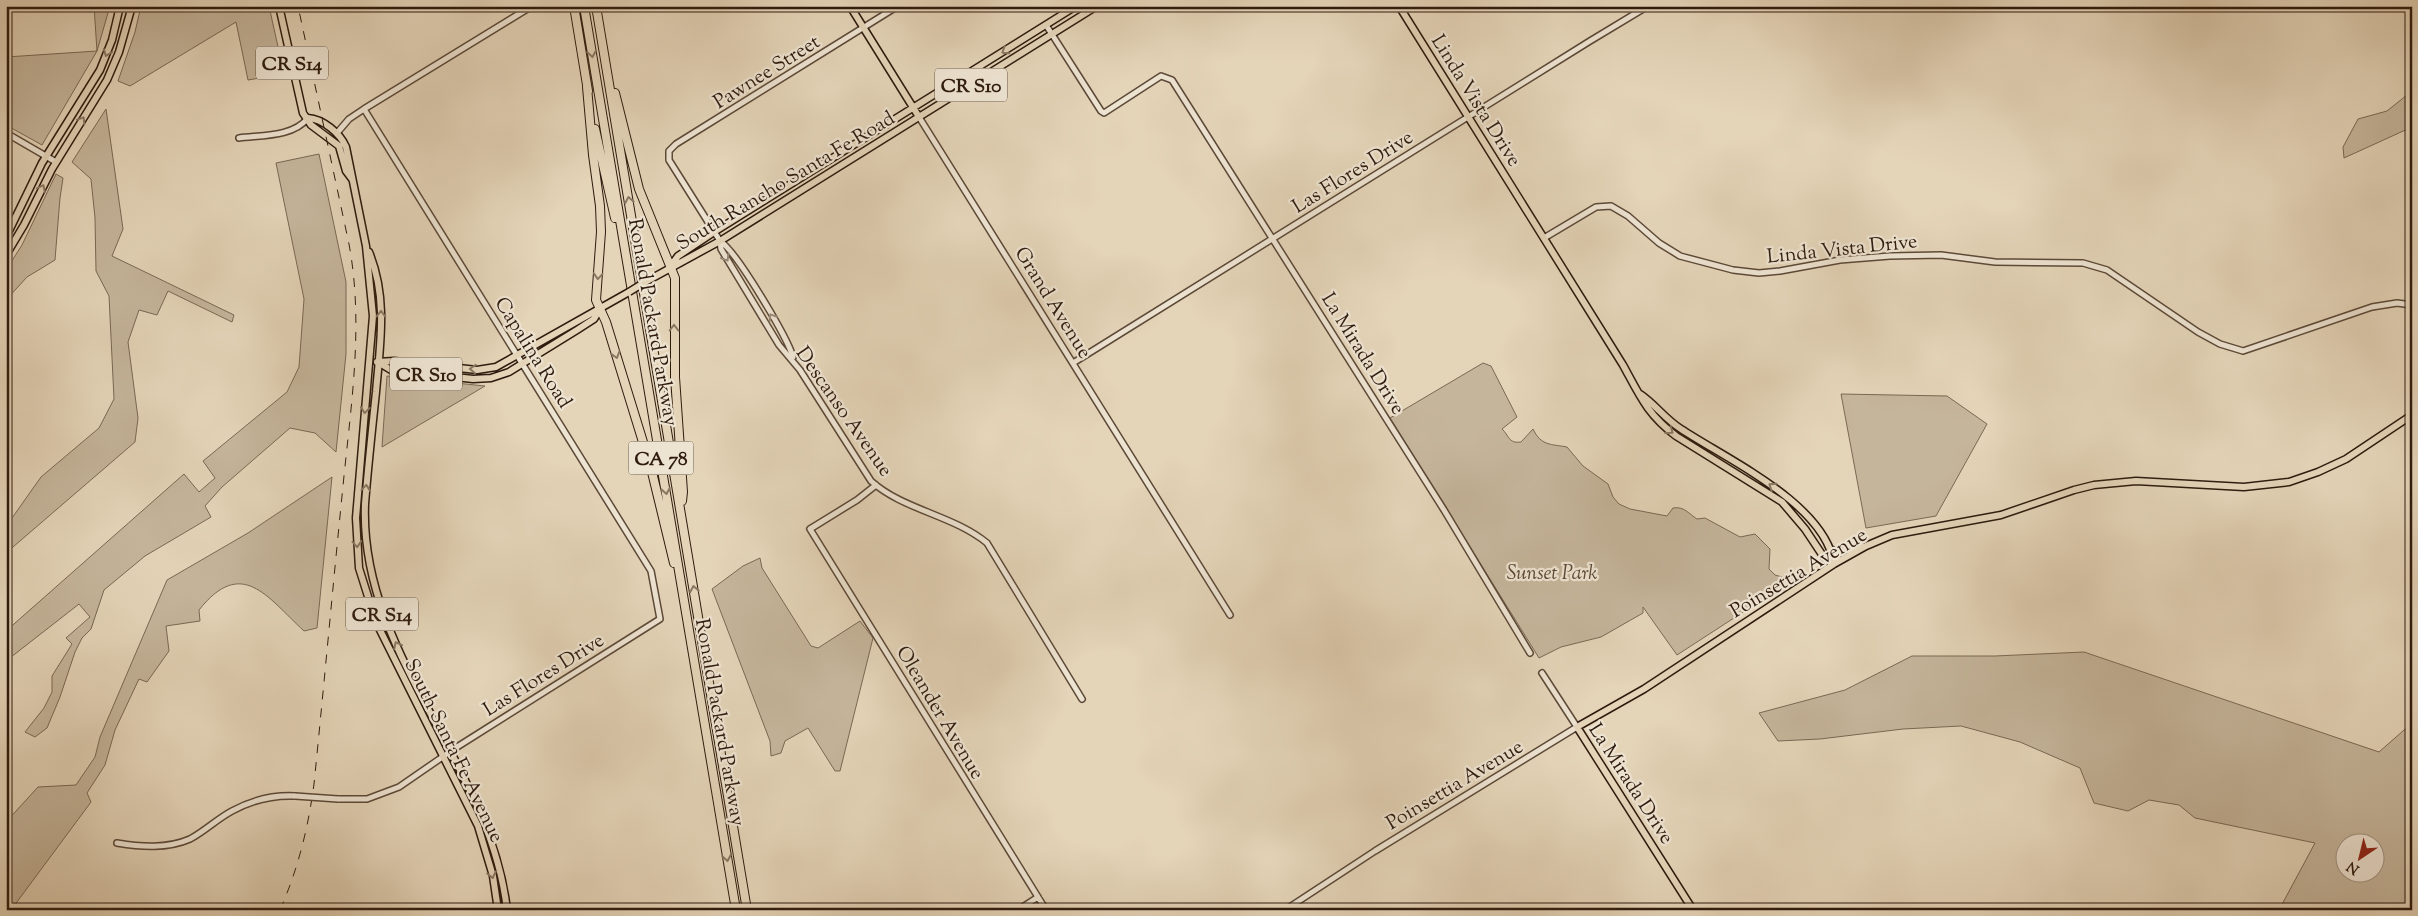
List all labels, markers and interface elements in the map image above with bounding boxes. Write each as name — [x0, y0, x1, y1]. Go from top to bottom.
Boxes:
street label: Pawnee Street — [708, 29, 826, 117]
street label: Linda Vista Drive — [1423, 30, 1527, 173]
one-way arrow — [1001, 45, 1010, 54]
road number: CR S14 — [256, 46, 328, 80]
one-way arrow — [103, 48, 113, 57]
one-way arrow — [587, 50, 597, 59]
road number: CR S10 — [935, 68, 1007, 102]
street label: South Rancho Santa Fe Road — [671, 105, 901, 259]
one-way arrow — [76, 117, 85, 126]
street label: Las Flores Drive — [1287, 124, 1419, 222]
one-way arrow — [36, 185, 46, 194]
one-way arrow — [624, 196, 634, 205]
street label: Ronald Packard Parkway — [619, 216, 684, 428]
street label: Linda Vista Drive — [1766, 228, 1919, 273]
street label: Grand Avenue — [1006, 242, 1098, 365]
one-way arrow — [720, 252, 730, 261]
one-way arrow — [592, 273, 603, 281]
street label: La Mirada Drive — [1313, 288, 1411, 421]
street label: Capalina Road — [486, 292, 578, 415]
one-way arrow — [376, 310, 387, 318]
one-way arrow — [769, 313, 779, 322]
one-way arrow — [669, 324, 679, 332]
street label: Descanso Avenue — [787, 341, 899, 483]
one-way arrow — [610, 351, 620, 359]
road number: CR S10 — [390, 358, 462, 390]
one-way arrow — [469, 364, 477, 375]
one-way arrow — [360, 406, 371, 414]
one-way arrow — [1664, 425, 1673, 433]
road number: CA 78 — [628, 442, 694, 474]
one-way arrow — [1768, 483, 1777, 492]
one-way arrow — [360, 484, 371, 492]
one-way arrow — [661, 486, 671, 495]
street label: Poinsettia Avenue — [1725, 522, 1873, 627]
one-way arrow — [351, 541, 362, 549]
park label: Sunset Park — [1507, 560, 1597, 589]
one-way arrow — [690, 584, 700, 593]
road number: CR S14 — [346, 598, 418, 630]
street label: Ronald Packard Parkway — [686, 616, 751, 828]
street label: Las Flores Drive — [478, 627, 610, 725]
one-way arrow — [393, 641, 403, 650]
street label: Oleander Avenue — [887, 641, 990, 786]
street label: South Santa Fe Avenue — [396, 654, 510, 848]
street label: La Mirada Drive — [1580, 718, 1680, 850]
street label: Poinsettia Avenue — [1381, 734, 1529, 839]
north arrow — [2336, 834, 2386, 884]
one-way arrow — [722, 854, 732, 862]
text: N — [2343, 856, 2364, 878]
one-way arrow — [487, 871, 497, 879]

